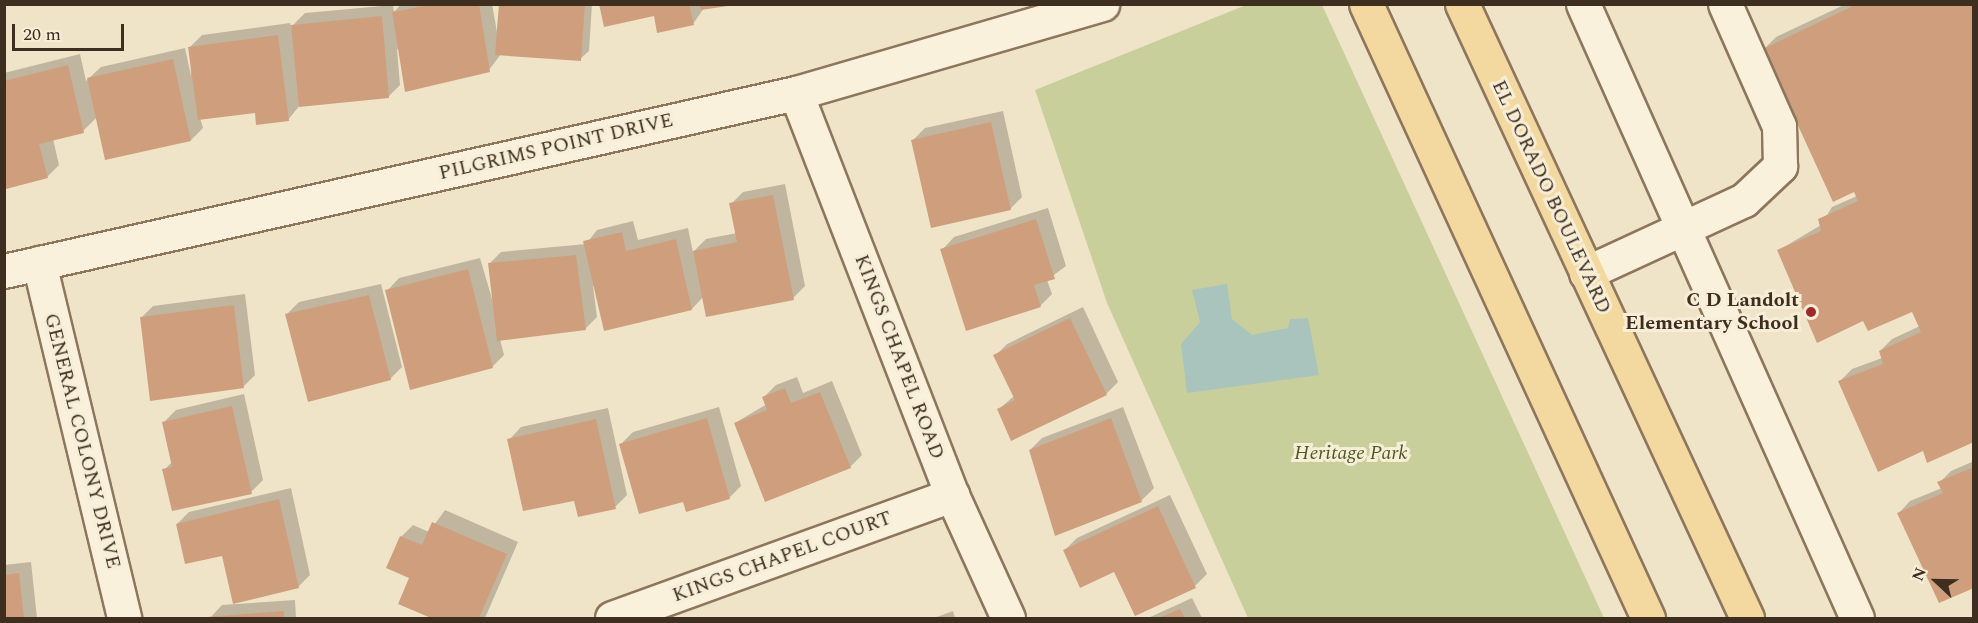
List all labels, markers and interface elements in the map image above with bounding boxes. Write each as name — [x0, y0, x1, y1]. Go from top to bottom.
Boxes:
scale bar — [15, 12, 128, 50]
text: 20 m — [23, 21, 61, 48]
street label: EL DORADO BOULEVARD — [1486, 76, 1616, 318]
street label: PILGRIMS POINT DRIVE — [436, 108, 676, 186]
street label: KINGS CHAPEL ROAD — [849, 251, 949, 463]
place label: C D Landolt Elementary School — [1625, 288, 1799, 335]
marker: C D Landolt Elementary School — [1804, 305, 1818, 319]
street label: GENERAL COLONY DRIVE — [39, 311, 125, 571]
park label: Heritage Park — [1294, 441, 1408, 465]
street label: KINGS CHAPEL COURT — [669, 506, 895, 608]
north arrow — [1906, 551, 1966, 611]
text: N — [1906, 564, 1933, 585]

